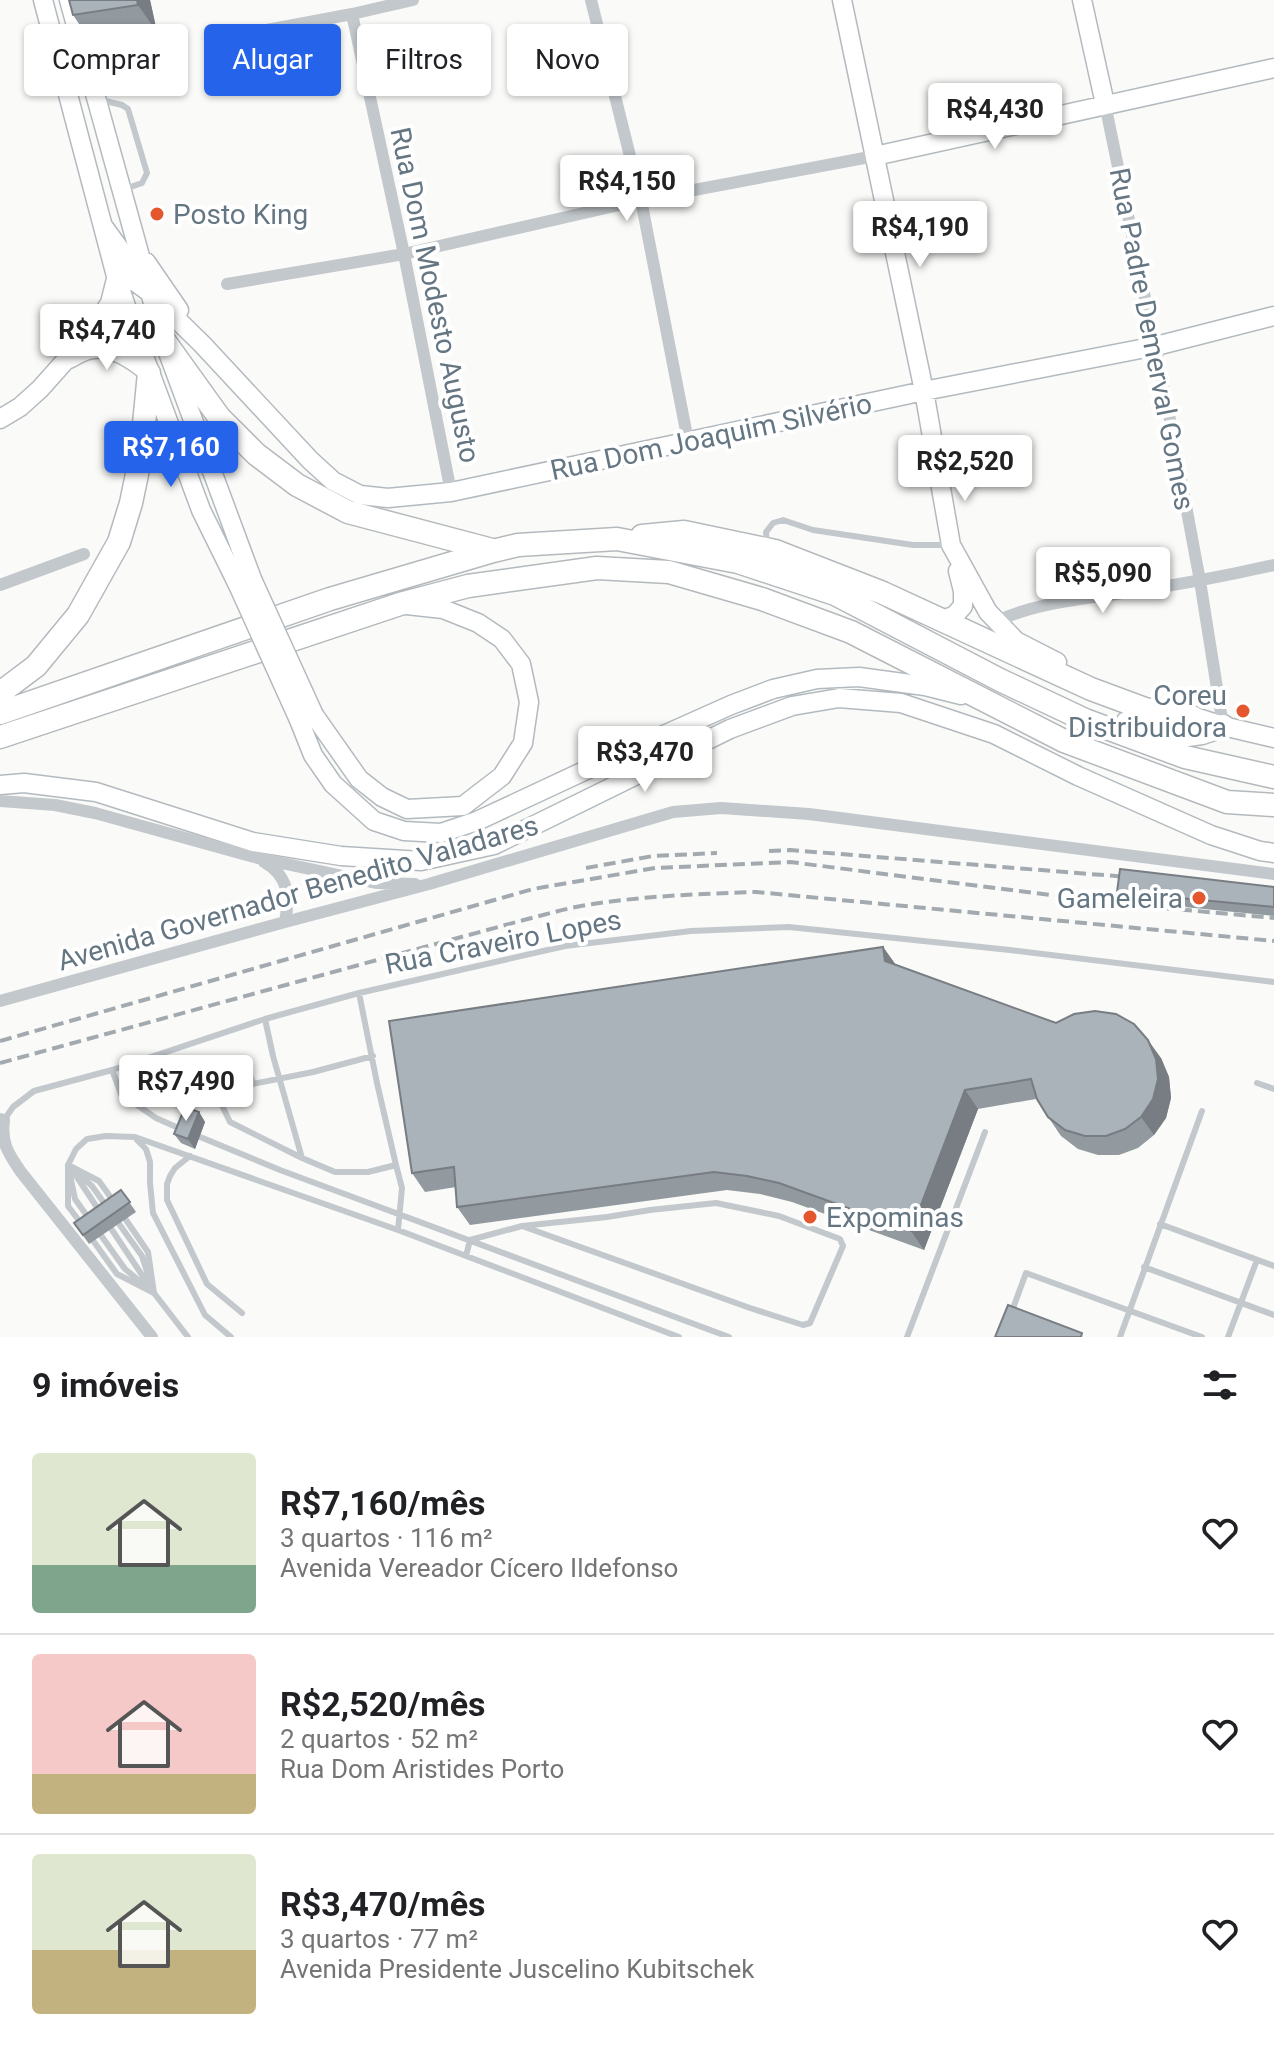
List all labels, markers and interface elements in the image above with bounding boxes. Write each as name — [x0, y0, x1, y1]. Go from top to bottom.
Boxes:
chip: Comprar — [24, 24, 188, 96]
chip: Alugar — [204, 24, 341, 96]
chip: Filtros — [357, 24, 491, 96]
chip: Novo — [507, 24, 628, 96]
pin: R$4,430 — [921, 83, 1069, 151]
text: R$4,430 — [946, 94, 1044, 124]
street label: Rua Dom Modesto Augusto — [383, 124, 487, 466]
pin: R$4,150 — [553, 155, 701, 223]
street label: Rua Padre Demerval Gomes — [1103, 165, 1201, 513]
text: R$4,150 — [578, 166, 676, 196]
place label: Posto King — [173, 198, 308, 231]
pin: R$4,190 — [846, 201, 994, 269]
marker: Posto King — [148, 205, 166, 223]
text: R$4,190 — [871, 212, 969, 242]
pin: R$4,740 — [33, 304, 181, 372]
text: R$4,740 — [58, 315, 156, 345]
street label: Rua Dom Joaquim Silvério — [547, 387, 875, 487]
pin: R$7,160 — [97, 421, 245, 489]
text: R$7,160 — [122, 432, 220, 462]
pin: R$2,520 — [891, 435, 1039, 503]
text: R$2,520 — [916, 446, 1014, 476]
pin: R$5,090 — [1029, 547, 1177, 615]
text: R$5,090 — [1054, 558, 1152, 588]
place label: Coreu Distribuidora — [1068, 679, 1227, 744]
marker: Coreu Distribuidora — [1234, 702, 1252, 720]
pin: R$3,470 — [571, 726, 719, 794]
text: R$3,470 — [596, 737, 694, 767]
street label: Avenida Governador Benedito Valadares — [54, 808, 542, 978]
place label: Gameleira — [1057, 882, 1183, 915]
marker: Gameleira — [1190, 889, 1208, 907]
street label: Rua Craveiro Lopes — [382, 903, 624, 981]
pin: R$7,490 — [112, 1055, 260, 1123]
text: R$7,490 — [137, 1066, 235, 1096]
place label: Expominas — [826, 1201, 964, 1234]
marker: Expominas — [801, 1208, 819, 1226]
icon: filters — [1198, 1363, 1242, 1407]
text: 9 imóveis — [32, 1365, 179, 1405]
text: R$7,160/mês — [280, 1483, 486, 1523]
icon: home — [96, 1485, 192, 1581]
icon: heart — [1198, 1511, 1242, 1555]
text: 3 quartos · 116 m² — [280, 1523, 493, 1553]
text: Avenida Vereador Cícero Ildefonso — [280, 1553, 678, 1583]
text: R$2,520/mês — [280, 1684, 486, 1724]
icon: home — [96, 1686, 192, 1782]
icon: heart — [1198, 1712, 1242, 1756]
text: 2 quartos · 52 m² — [280, 1724, 478, 1754]
text: Rua Dom Aristides Porto — [280, 1754, 564, 1784]
text: R$3,470/mês — [280, 1884, 486, 1924]
icon: home — [96, 1886, 192, 1982]
icon: heart — [1198, 1912, 1242, 1956]
text: 3 quartos · 77 m² — [280, 1924, 478, 1954]
text: Avenida Presidente Juscelino Kubitschek — [280, 1954, 754, 1984]

